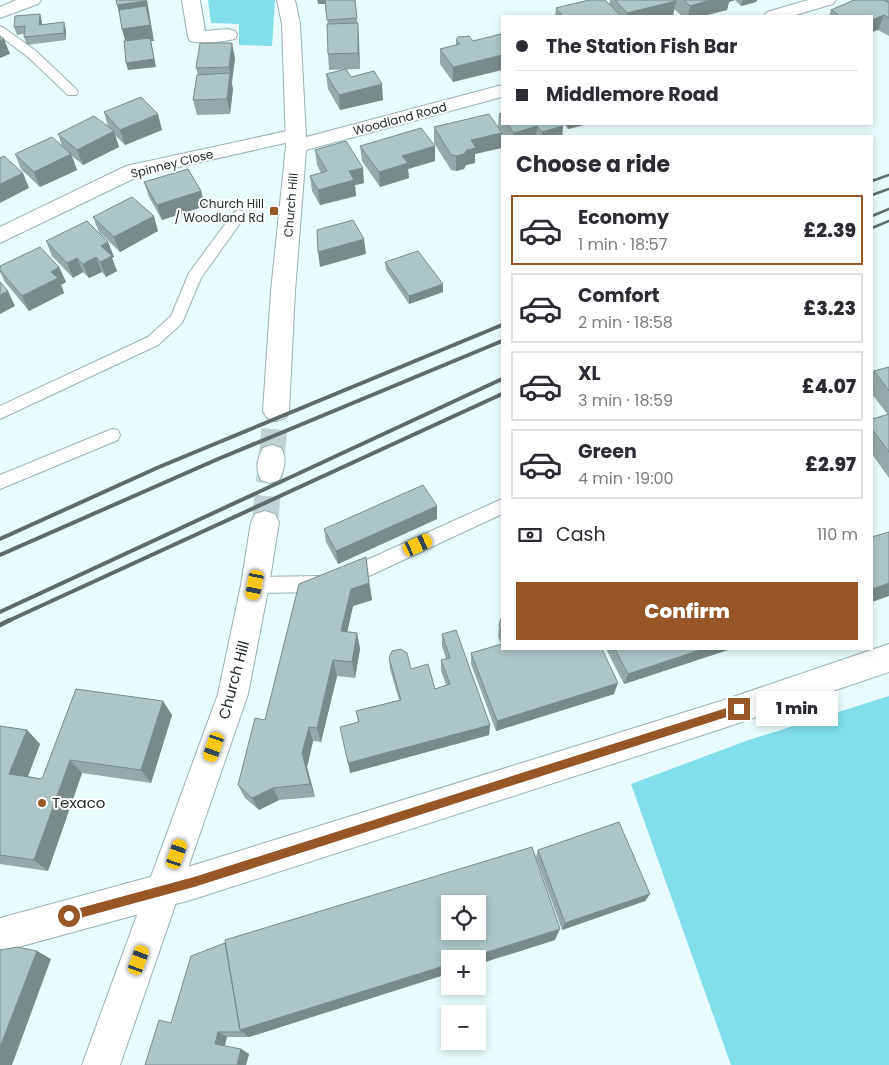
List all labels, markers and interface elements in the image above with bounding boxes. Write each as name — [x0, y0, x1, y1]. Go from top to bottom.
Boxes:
text: The Station Fish Bar — [546, 33, 737, 60]
text: Middlemore Road — [546, 81, 719, 108]
street label: Woodland Road — [351, 98, 449, 139]
street label: Spinney Close — [129, 145, 215, 182]
text: Choose a ride — [516, 149, 670, 180]
street label: Church Hill — [279, 172, 302, 238]
place label: Church Hill / Woodland Rd — [174, 195, 264, 226]
text: Economy — [578, 204, 669, 231]
marker: Church Hill / Woodland Rd — [268, 205, 280, 217]
icon: car — [518, 208, 563, 253]
text: £2.39 — [804, 217, 856, 244]
text: 1 min · 18:57 — [578, 233, 667, 256]
text: Comfort — [578, 282, 660, 309]
icon: car — [518, 286, 563, 331]
text: £3.23 — [804, 295, 856, 322]
text: 2 min · 18:58 — [578, 311, 673, 334]
text: XL — [578, 360, 601, 387]
icon: car — [518, 364, 563, 409]
text: £4.07 — [802, 373, 856, 400]
text: 3 min · 18:59 — [578, 389, 673, 412]
text: Green — [578, 438, 637, 465]
icon: car — [518, 442, 563, 487]
text: £2.97 — [805, 451, 856, 478]
text: 4 min · 19:00 — [578, 467, 674, 490]
icon: cash — [516, 521, 544, 549]
text: Cash — [556, 521, 606, 548]
text: 110 m — [817, 523, 858, 546]
car — [401, 532, 434, 558]
car — [244, 569, 265, 601]
button: Confirm — [516, 582, 858, 640]
street label: Church Hill — [213, 638, 254, 721]
callout: 1 min — [756, 692, 839, 726]
text: 1 min — [776, 697, 818, 720]
route end — [728, 698, 750, 720]
car — [202, 730, 225, 764]
place label: Texaco — [52, 792, 105, 813]
marker: Texaco — [36, 797, 48, 809]
car — [165, 837, 188, 871]
map controls — [441, 895, 486, 1050]
button: locate — [441, 895, 486, 940]
route start — [58, 905, 80, 927]
car — [126, 943, 151, 977]
button: + — [441, 950, 486, 995]
button: − — [441, 1005, 486, 1050]

